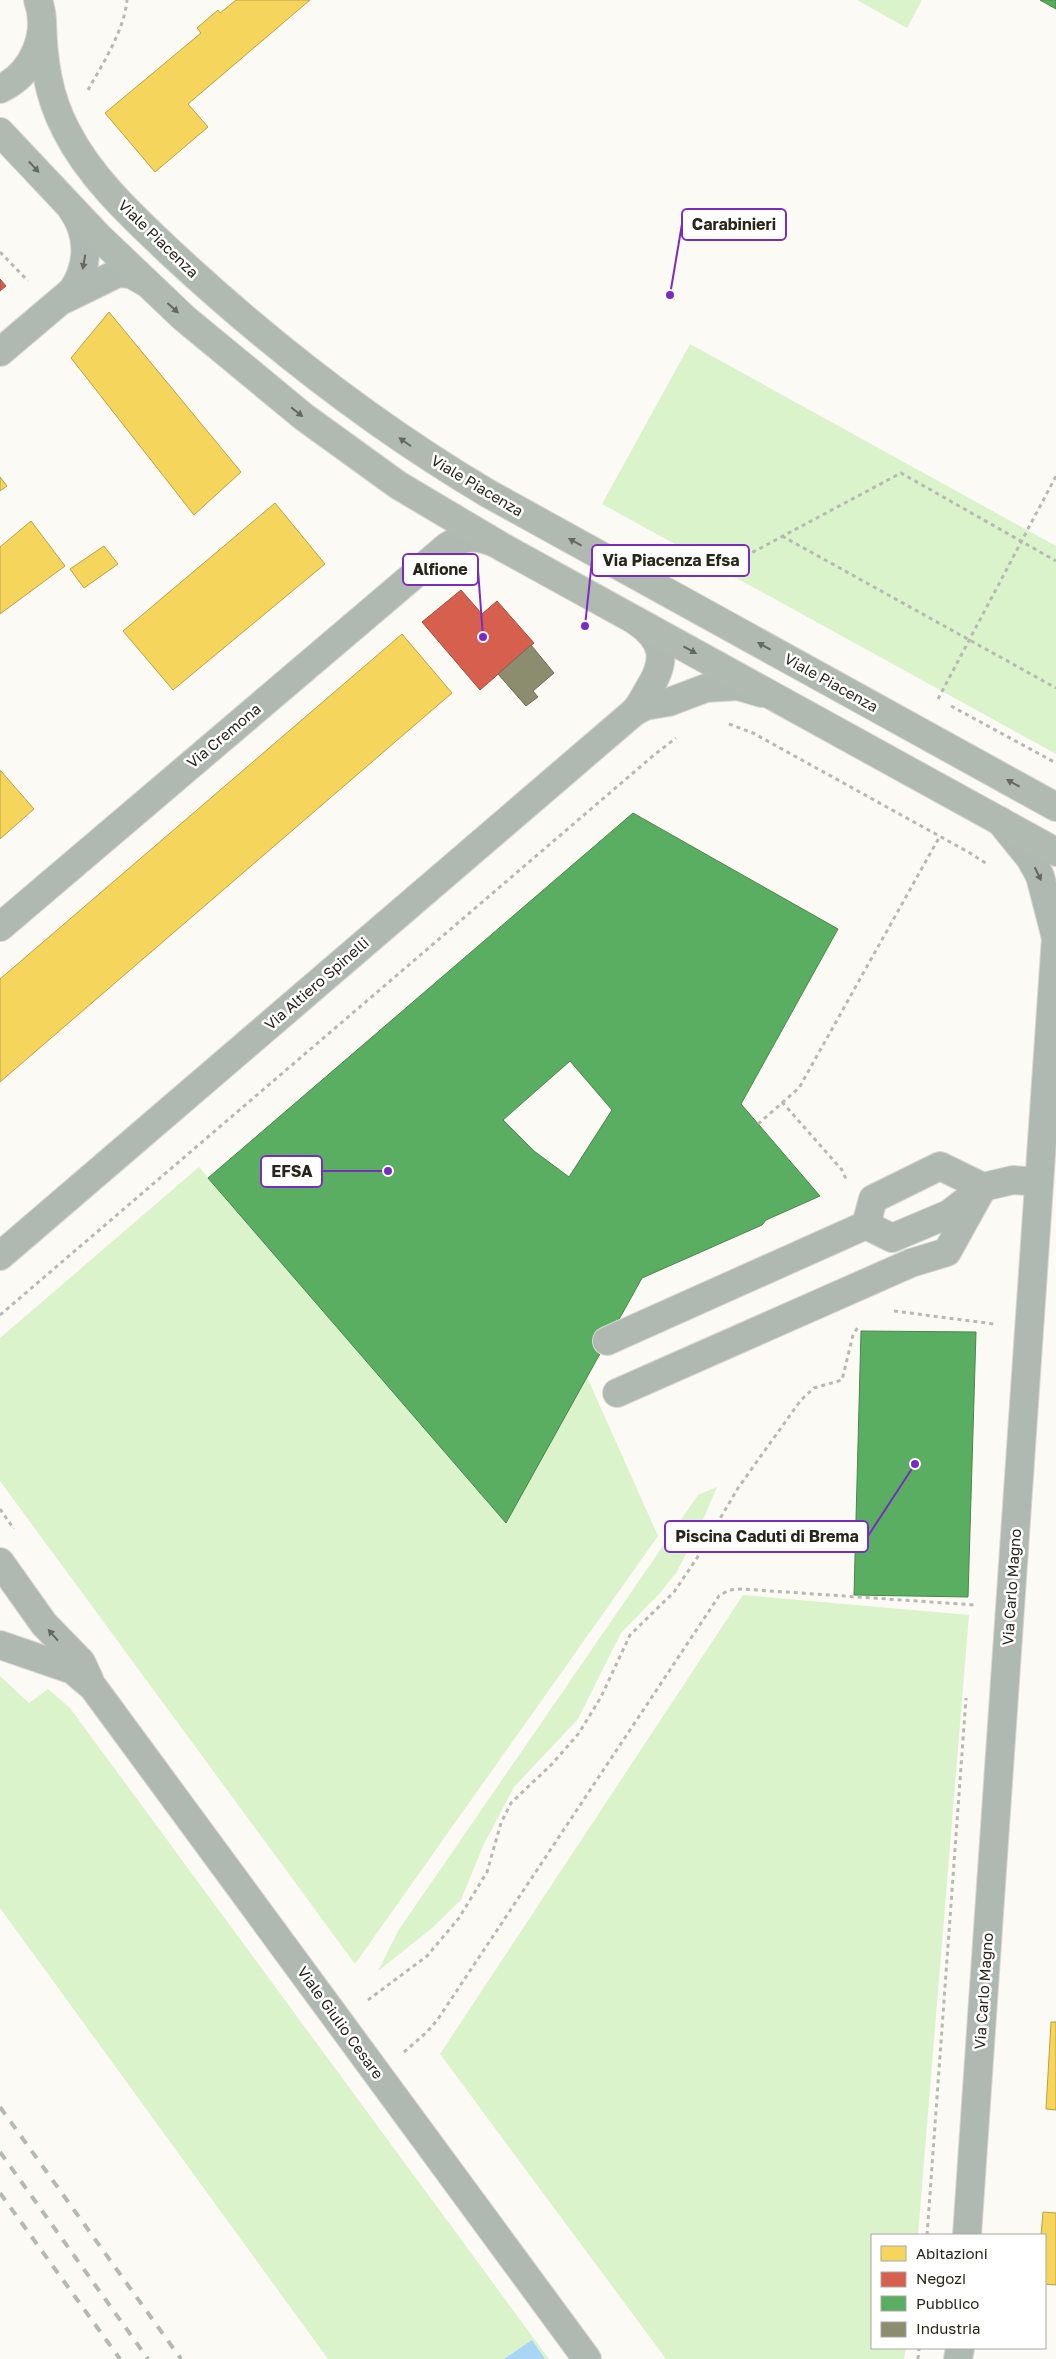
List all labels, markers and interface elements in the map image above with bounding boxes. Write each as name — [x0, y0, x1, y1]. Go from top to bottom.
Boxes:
one-way arrow — [28, 161, 40, 173]
street label: Viale Piacenza — [115, 196, 202, 281]
callout: Carabinieri — [682, 209, 786, 240]
text: Carabinieri — [692, 214, 776, 234]
one-way arrow — [80, 255, 88, 271]
one-way arrow — [166, 302, 178, 314]
one-way arrow — [291, 406, 304, 417]
one-way arrow — [398, 437, 412, 447]
street label: Viale Piacenza — [428, 451, 527, 520]
one-way arrow — [568, 538, 583, 546]
callout: Via Piacenza Efsa — [592, 545, 749, 576]
text: Via Piacenza Efsa — [602, 550, 740, 570]
callout: Alfione — [403, 554, 478, 585]
text: Alfione — [412, 559, 468, 579]
one-way arrow — [756, 642, 771, 650]
one-way arrow — [683, 646, 697, 654]
street label: Viale Piacenza — [782, 649, 881, 715]
street label: Via Cremona — [183, 699, 264, 771]
one-way arrow — [1006, 779, 1021, 787]
one-way arrow — [1034, 867, 1042, 881]
street label: Via Altiero Spinelli — [261, 933, 372, 1033]
callout: EFSA — [261, 1156, 322, 1187]
text: EFSA — [271, 1161, 313, 1181]
callout: Piscina Caduti di Brema — [665, 1521, 868, 1552]
text: Piscina Caduti di Brema — [675, 1526, 859, 1546]
street label: Via Carlo Magno — [998, 1528, 1024, 1646]
one-way arrow — [48, 1629, 59, 1642]
street label: Via Carlo Magno — [970, 1932, 996, 2050]
street label: Viale Giulio Cesare — [294, 1963, 388, 2082]
legend — [871, 2234, 1046, 2349]
text: Abitazioni — [916, 2244, 988, 2262]
text: Negozi — [916, 2269, 966, 2287]
text: Pubblico — [916, 2294, 979, 2312]
text: Industria — [916, 2319, 981, 2337]

